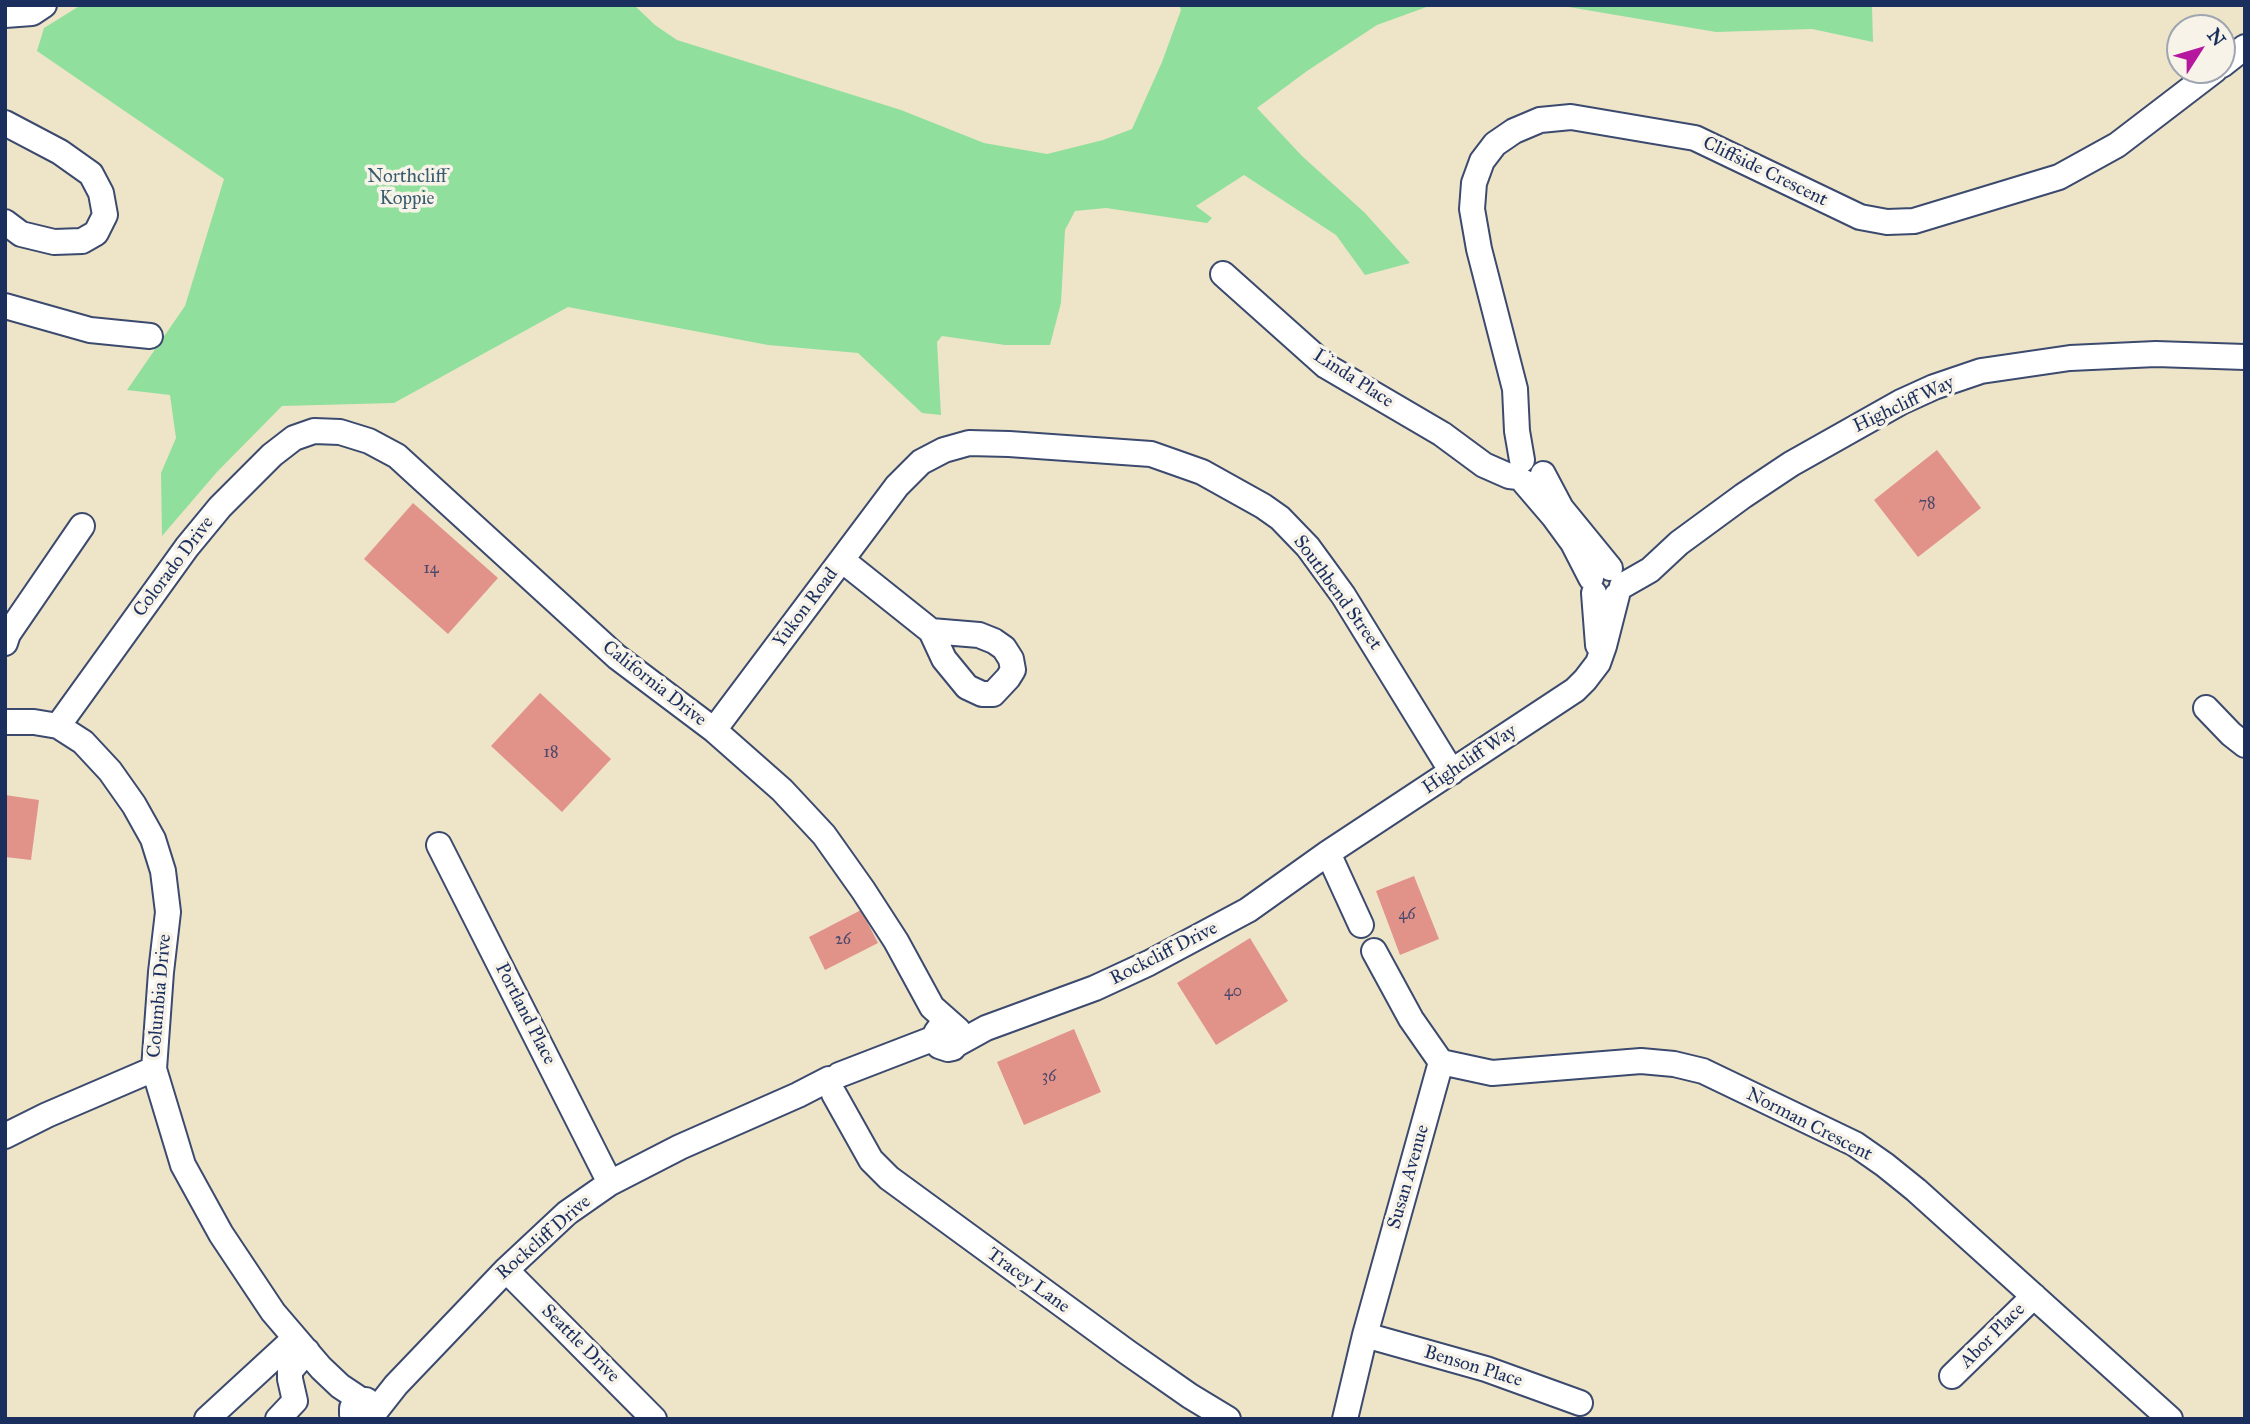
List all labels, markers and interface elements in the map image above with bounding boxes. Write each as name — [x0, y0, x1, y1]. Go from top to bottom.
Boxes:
north arrow — [2166, 14, 2236, 84]
text: N — [2203, 24, 2231, 51]
street label: Cliffside Crescent — [1699, 132, 1831, 212]
park label: Northcliff Koppie — [367, 166, 447, 210]
street label: Linda Place — [1309, 345, 1397, 413]
street label: Highcliff Way — [1850, 372, 1958, 438]
house number: 78 — [1918, 494, 1936, 514]
street label: Colorado Drive — [129, 512, 219, 622]
street label: Southbend Street — [1288, 531, 1386, 655]
house number: 14 — [423, 559, 439, 579]
street label: Yukon Road — [769, 564, 843, 652]
street label: California Drive — [597, 636, 711, 732]
street label: Highcliff Way — [1419, 720, 1521, 800]
house number: 18 — [544, 743, 558, 763]
house number: 46 — [1398, 905, 1416, 925]
street label: Rockcliff Drive — [1107, 917, 1221, 991]
house number: 26 — [835, 930, 851, 950]
street label: Columbia Drive — [143, 933, 177, 1059]
street label: Portland Place — [490, 959, 560, 1069]
house number: 40 — [1224, 982, 1242, 1002]
house number: 36 — [1042, 1067, 1056, 1087]
street label: Norman Crescent — [1742, 1083, 1876, 1167]
street label: Susan Avenue — [1383, 1122, 1435, 1232]
street label: Rockcliff Drive — [492, 1191, 596, 1285]
street label: Tracey Lane — [982, 1243, 1074, 1319]
street label: Abor Place — [1956, 1299, 2030, 1373]
street label: Seattle Drive — [536, 1300, 624, 1388]
street label: Benson Place — [1421, 1341, 1525, 1393]

